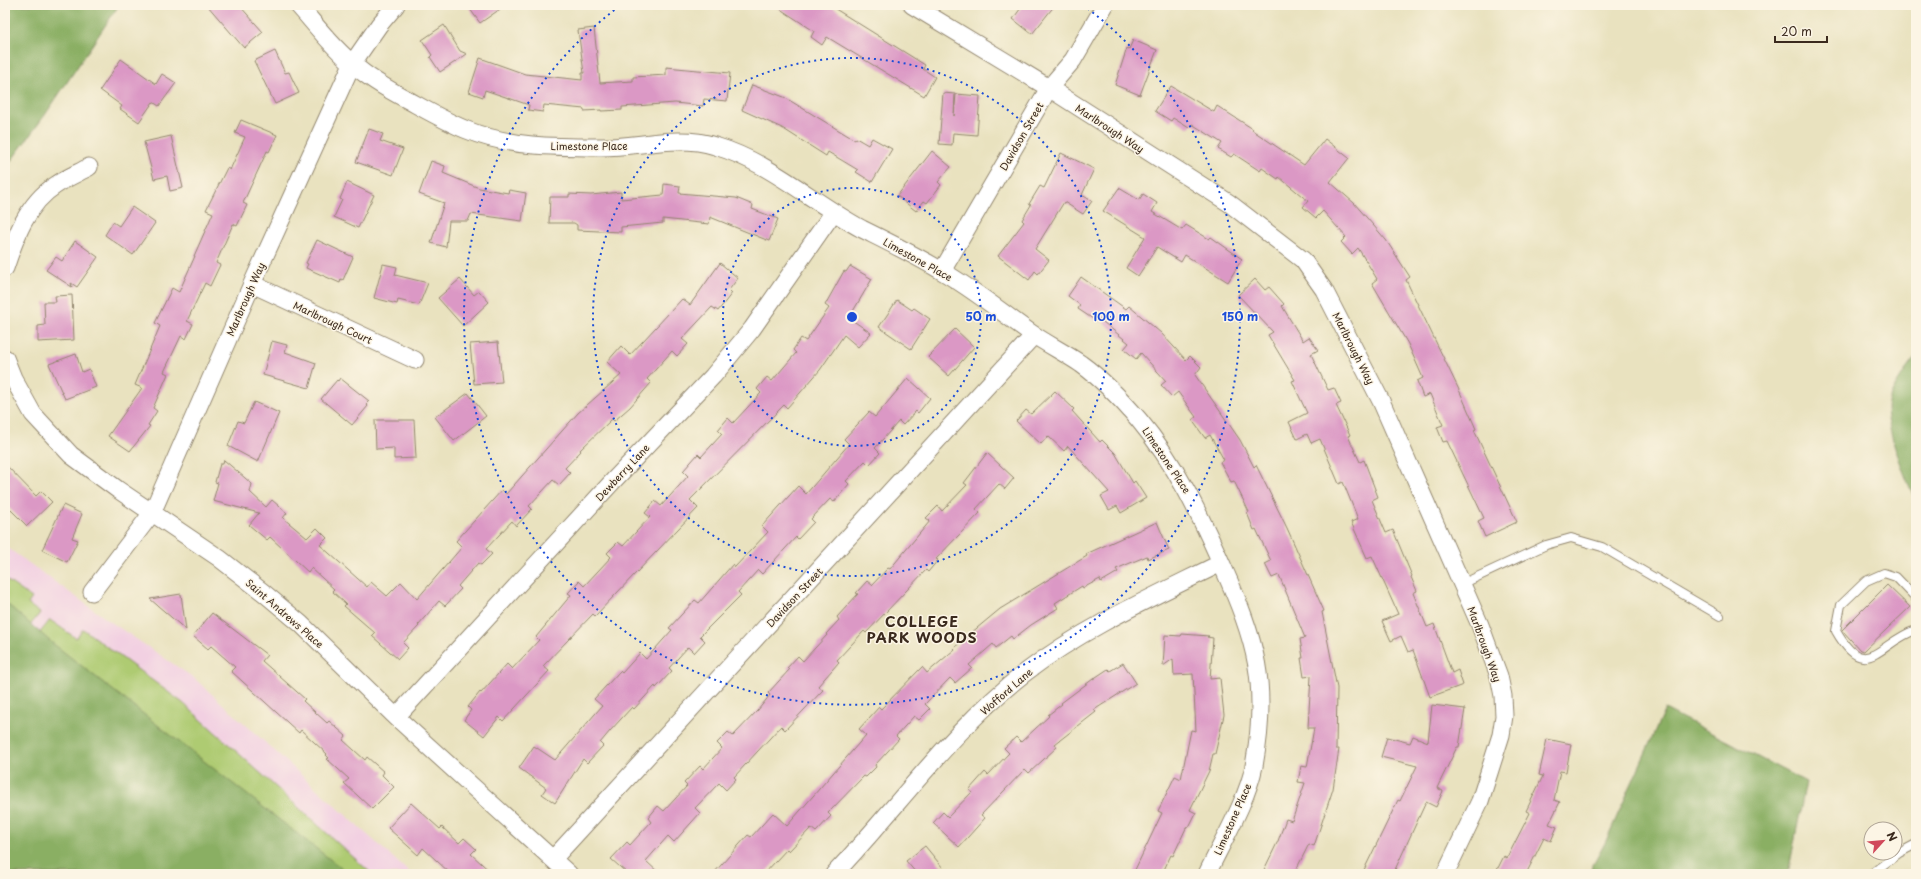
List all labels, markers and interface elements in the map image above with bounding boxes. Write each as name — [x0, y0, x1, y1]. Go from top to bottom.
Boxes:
scale bar — [1775, 18, 1827, 44]
text: 20 m — [1781, 22, 1812, 40]
street label: Davidson Street — [995, 99, 1047, 173]
street label: Marlbrough Way — [1073, 100, 1148, 156]
street label: Limestone Place — [550, 138, 628, 153]
street label: Limestone Place — [881, 234, 955, 284]
street label: Marlbrough Way — [222, 259, 268, 338]
street label: Marlbrough Court — [291, 297, 375, 347]
text: 50 m — [965, 307, 997, 325]
text: 100 m — [1092, 307, 1130, 325]
text: 150 m — [1222, 307, 1258, 325]
street label: Marlbrough Way — [1329, 309, 1379, 387]
centre of rings — [845, 310, 859, 324]
street label: Limestone Place — [1139, 424, 1195, 496]
street label: Dewberry Lane — [591, 440, 653, 504]
street label: Davidson Street — [762, 564, 826, 630]
street label: Saint Andrews Place — [243, 575, 327, 651]
street label: Marlbrough Way — [1464, 604, 1506, 684]
district label: COLLEGE PARK WOODS — [866, 611, 978, 648]
street label: Wofford Lane — [977, 664, 1036, 718]
street label: Limestone Place — [1209, 781, 1255, 857]
north arrow — [1863, 821, 1903, 861]
text: N — [1883, 828, 1902, 844]

